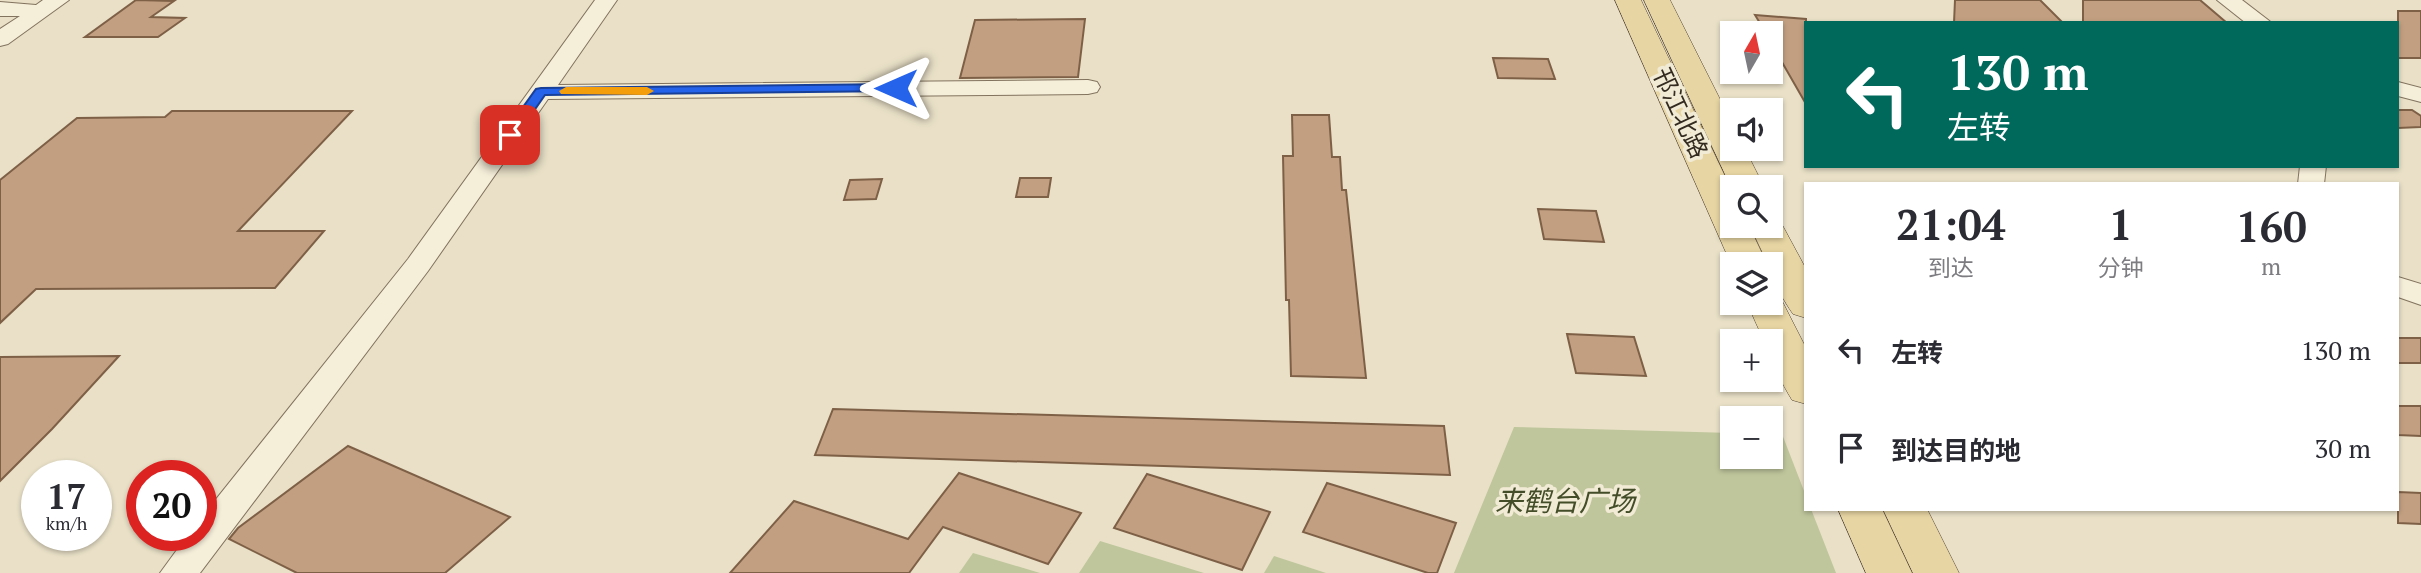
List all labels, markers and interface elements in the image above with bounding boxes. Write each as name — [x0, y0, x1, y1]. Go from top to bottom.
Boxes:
north arrow — [1720, 21, 1783, 84]
map controls — [1720, 21, 1783, 469]
text: 130 m — [1947, 39, 2089, 104]
icon: left — [1832, 49, 1923, 140]
position arrow — [859, 51, 933, 125]
street label: 邗江北路 — [1646, 62, 1716, 163]
button: sound — [1720, 98, 1783, 161]
pin — [480, 105, 540, 165]
text: 左转 — [1947, 106, 2011, 148]
icon: arrive — [491, 116, 529, 154]
button: search — [1720, 175, 1783, 238]
text: 21:04 — [1896, 196, 2005, 252]
text: 1 — [2109, 196, 2132, 252]
text: 160 — [2236, 198, 2307, 254]
text: m — [2261, 251, 2281, 282]
button: layers — [1720, 252, 1783, 315]
text: 到达 — [1928, 252, 1974, 283]
text: 分钟 — [2098, 252, 2144, 283]
button: + — [1720, 329, 1783, 392]
icon: left — [1832, 331, 1870, 369]
text: 130 m — [2301, 333, 2371, 367]
text: 左转 — [1891, 335, 1943, 369]
button: − — [1720, 406, 1783, 469]
icon: arrive — [1832, 429, 1870, 467]
text: 30 m — [2315, 431, 2371, 465]
text: 到达目的地 — [1891, 433, 2021, 467]
speed limit sign: 20 — [126, 460, 217, 551]
text: 17 — [47, 473, 86, 519]
park label: 来鹤台广场 — [1495, 482, 1637, 519]
text: km/h — [46, 511, 87, 535]

